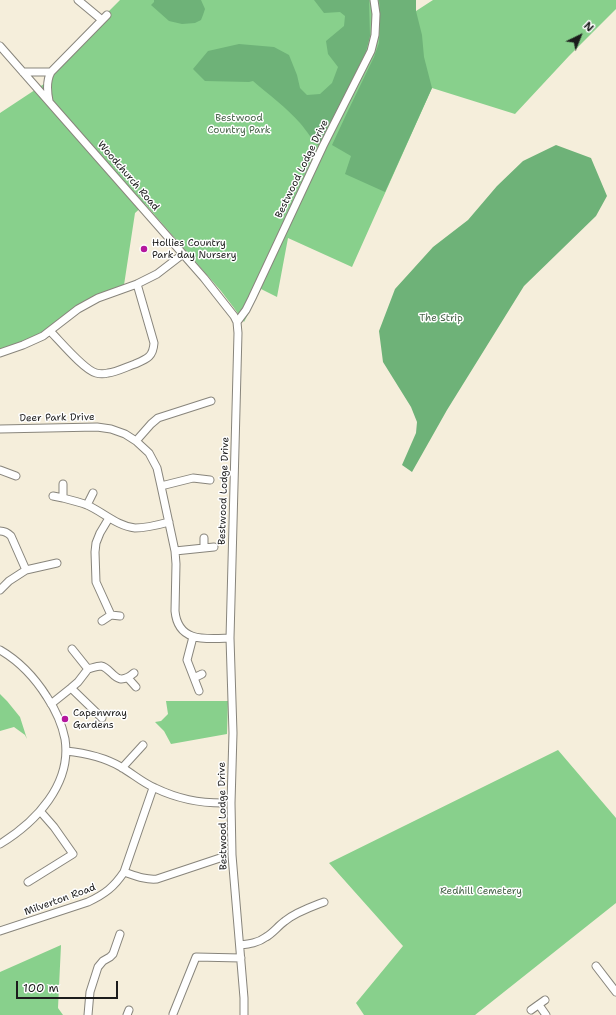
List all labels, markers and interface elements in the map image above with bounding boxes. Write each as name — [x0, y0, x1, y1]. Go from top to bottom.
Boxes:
north arrow — [560, 16, 600, 56]
text: N — [580, 18, 597, 35]
park label: Bestwood Country Park — [207, 112, 271, 136]
street label: Bestwood Lodge Drive — [273, 118, 331, 220]
street label: Woodchurch Road — [95, 139, 161, 213]
place label: Hollies Country Park day Nursery — [152, 237, 236, 260]
marker: Hollies Country Park day Nursery — [139, 244, 149, 254]
park label: The Strip — [419, 312, 463, 324]
street label: Deer Park Drive — [19, 411, 95, 425]
street label: Bestwood Lodge Drive — [216, 437, 232, 545]
place label: Capenwray Gardens — [73, 707, 127, 730]
marker: Capenwray Gardens — [60, 714, 70, 724]
street label: Bestwood Lodge Drive — [216, 762, 230, 870]
street label: Milverton Road — [23, 882, 97, 918]
park label: Redhill Cemetery — [440, 885, 522, 897]
scale bar — [18, 973, 120, 999]
text: 100 m — [23, 980, 59, 996]

